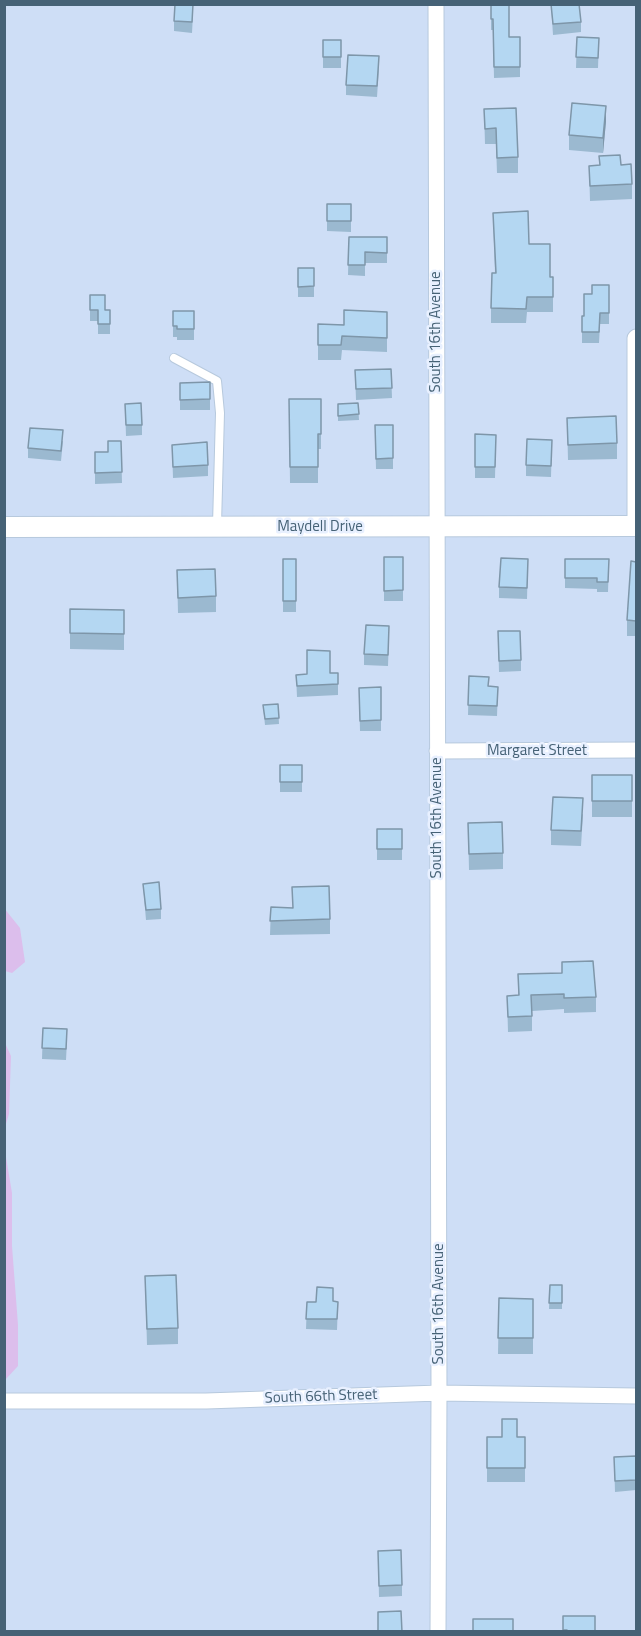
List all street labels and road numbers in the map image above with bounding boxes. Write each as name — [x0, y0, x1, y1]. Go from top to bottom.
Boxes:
street label: South 16th Avenue — [427, 272, 445, 392]
street label: Maydell Drive — [277, 518, 363, 536]
street label: Margaret Street — [487, 742, 587, 760]
street label: South 16th Avenue — [428, 758, 446, 878]
street label: South 16th Avenue — [430, 1244, 448, 1364]
street label: South 66th Street — [264, 1386, 378, 1408]

